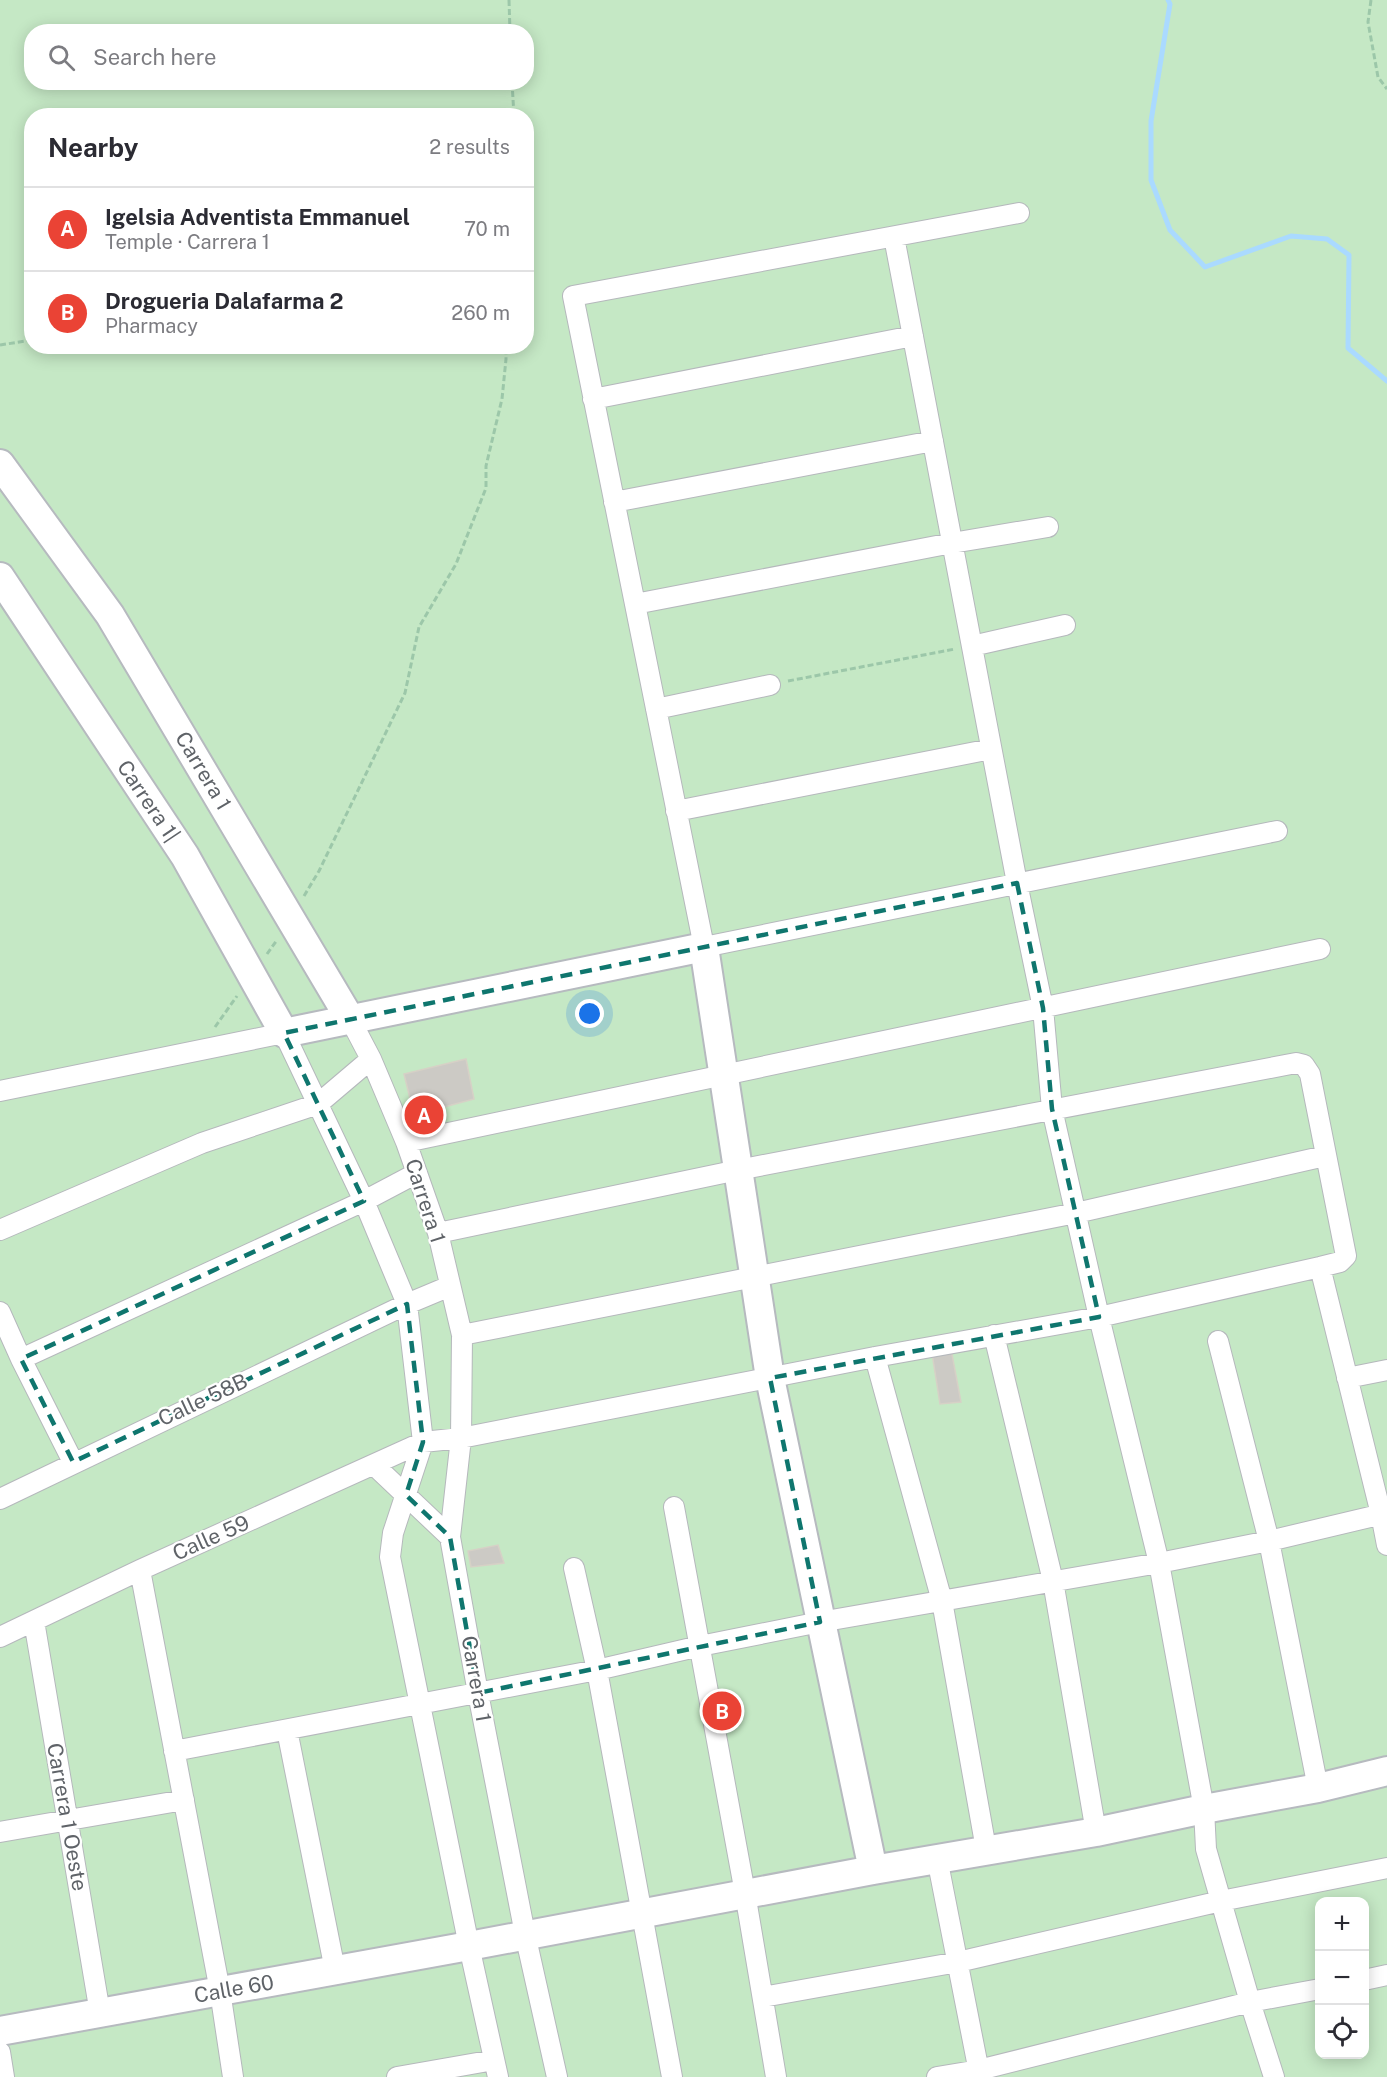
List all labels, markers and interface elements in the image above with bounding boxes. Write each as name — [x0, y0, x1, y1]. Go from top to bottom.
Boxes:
search box — [24, 24, 534, 90]
icon: search — [45, 41, 78, 74]
text: Search here — [93, 44, 217, 70]
text: Nearby — [48, 132, 138, 163]
text: 2 results — [429, 135, 510, 159]
text: Igelsia Adventista Emmanuel — [105, 204, 410, 230]
text: A — [60, 217, 75, 241]
text: 70 m — [464, 217, 510, 241]
text: Temple · Carrera 1 — [105, 230, 270, 254]
text: Drogueria Dalafarma 2 — [105, 288, 343, 314]
text: B — [61, 301, 74, 325]
text: 260 m — [451, 301, 510, 325]
text: Pharmacy — [105, 314, 198, 338]
street label: Carrera 1 — [170, 727, 237, 815]
street label: Carrera 1| — [112, 755, 185, 846]
your location — [575, 999, 604, 1028]
pin: A — [404, 1092, 444, 1138]
street label: Carrera 1 — [400, 1156, 451, 1246]
street label: Calle 58B — [154, 1368, 251, 1431]
street label: Calle 59 — [169, 1510, 253, 1565]
street label: Carrera 1 — [457, 1634, 496, 1724]
pin: B — [702, 1688, 742, 1734]
street label: Carrera 1 Oeste — [42, 1741, 93, 1893]
map controls — [1315, 1897, 1369, 2059]
button: + — [1315, 1897, 1369, 1951]
button: − — [1315, 1951, 1369, 2005]
street label: Calle 60 — [192, 1969, 276, 2008]
button: locate — [1315, 2005, 1369, 2059]

